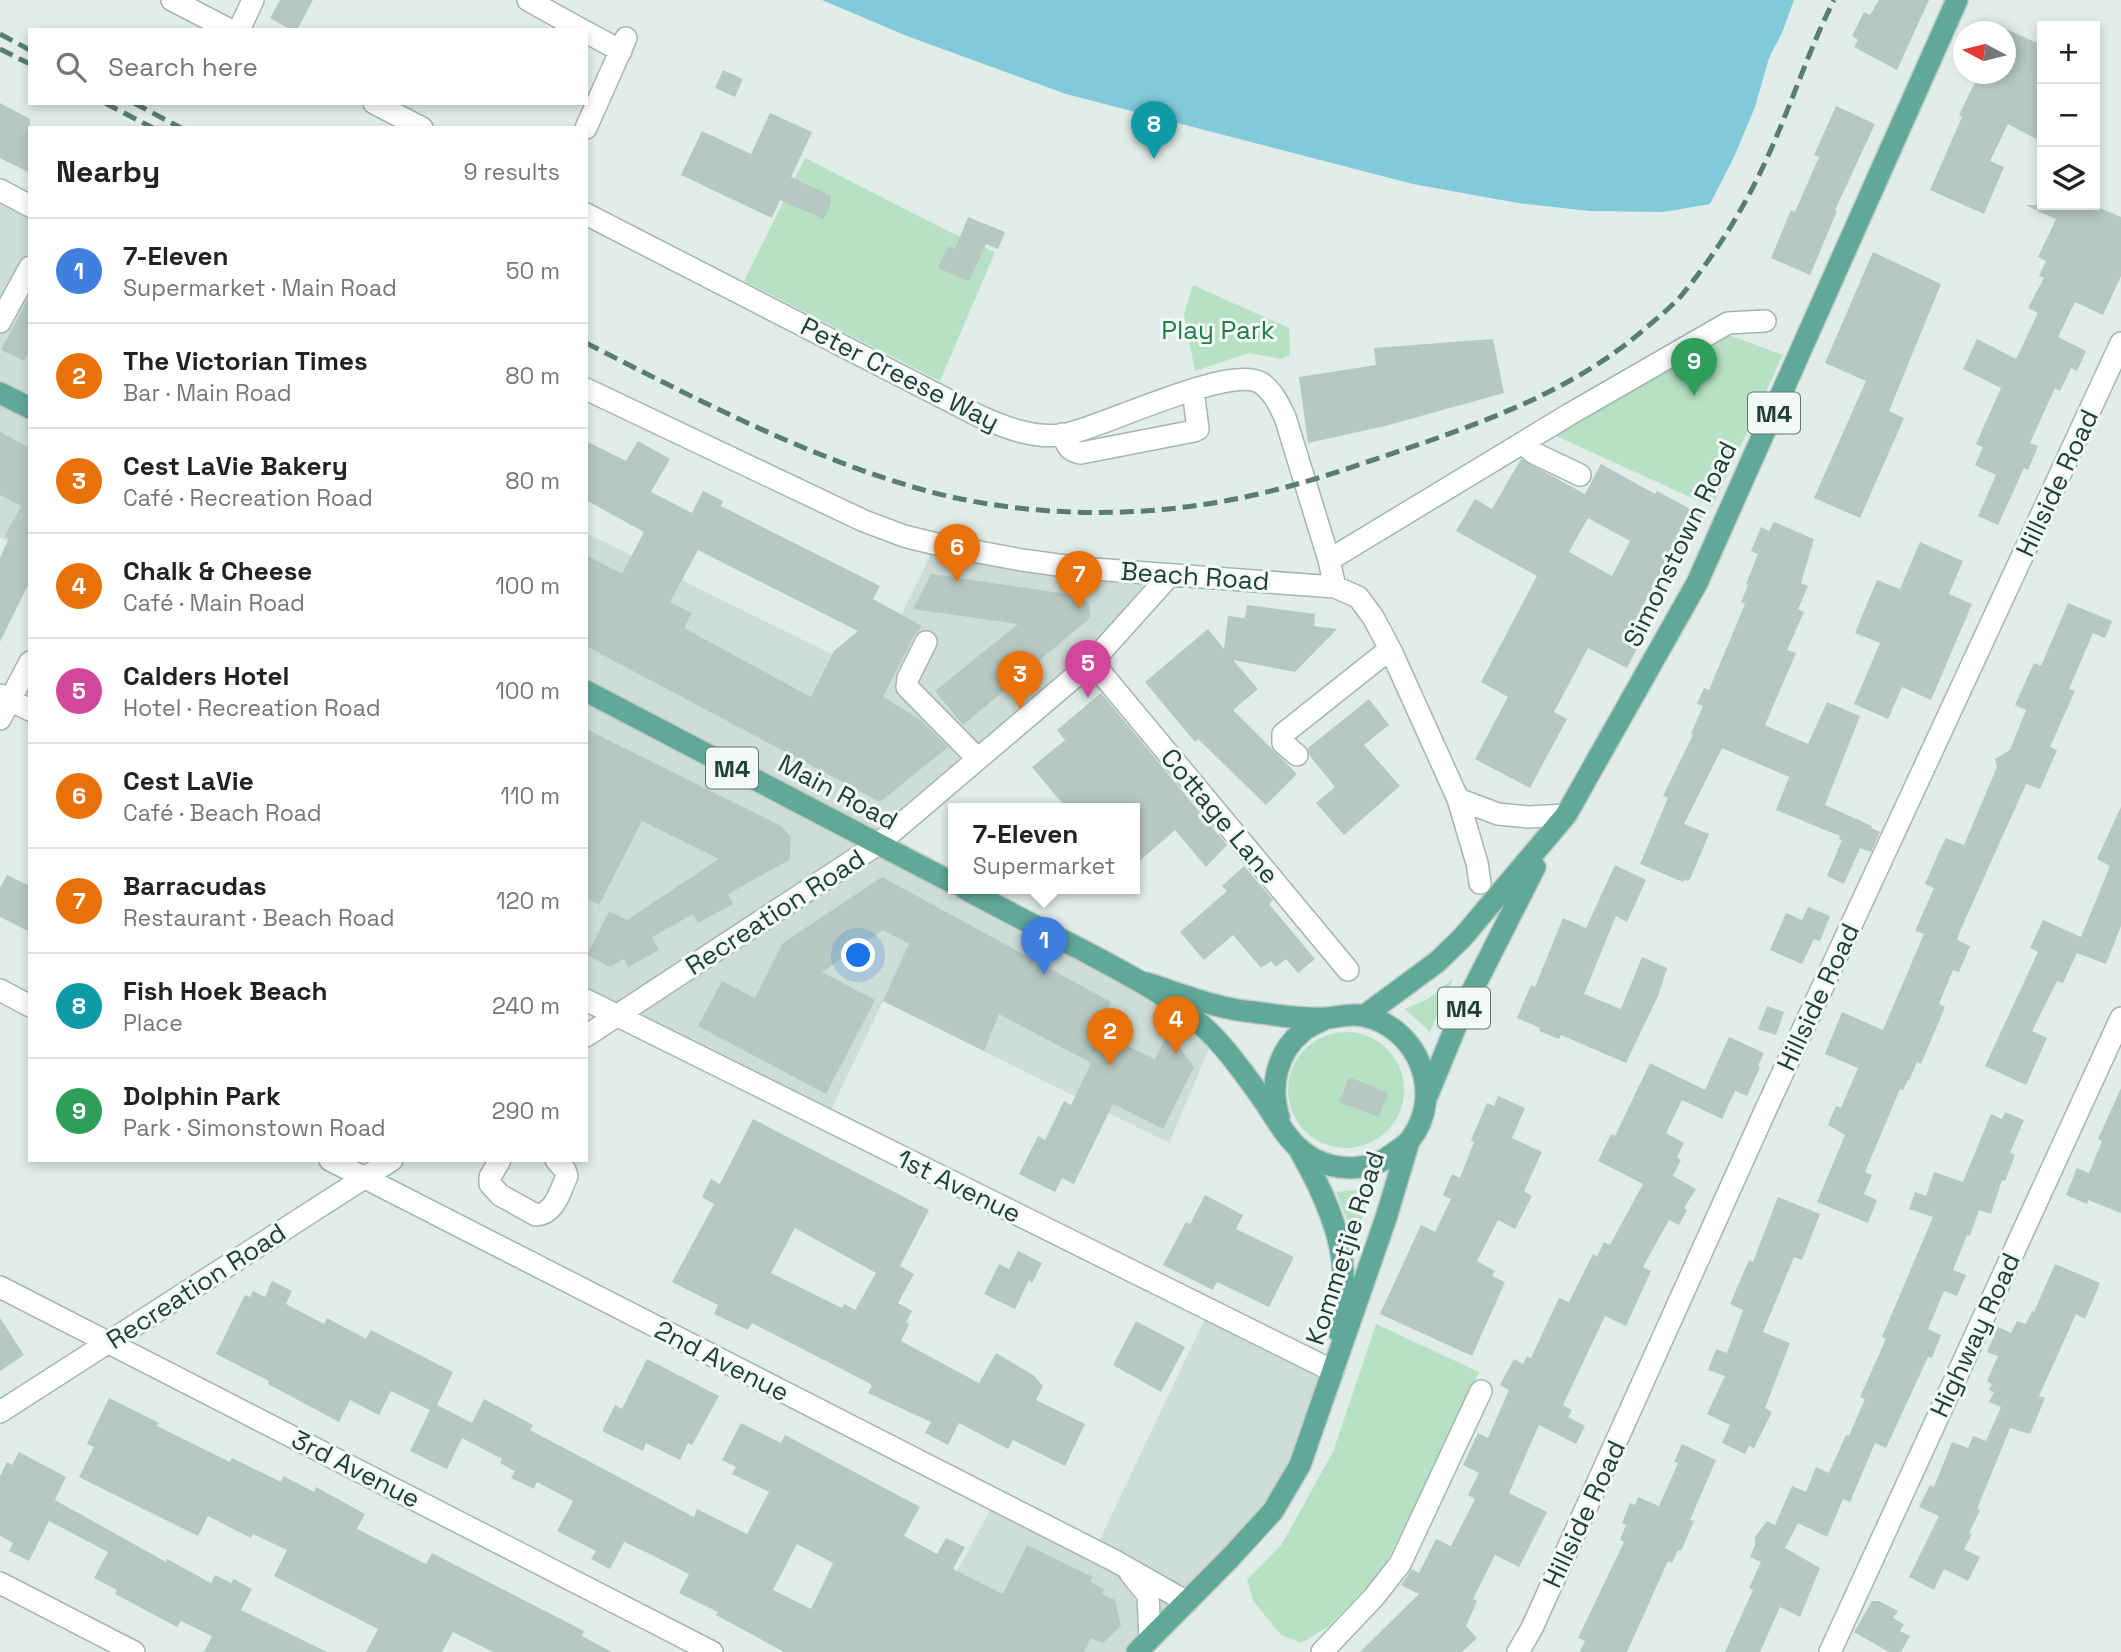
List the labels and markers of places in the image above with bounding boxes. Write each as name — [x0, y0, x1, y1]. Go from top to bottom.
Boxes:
pin: 8 — [1131, 101, 1177, 159]
pin: 9 — [1671, 338, 1717, 396]
pin: 6 — [934, 524, 980, 582]
pin: 7 — [1056, 551, 1102, 609]
pin: 5 — [1065, 640, 1111, 698]
pin: 3 — [997, 651, 1043, 709]
pin: 1 — [1021, 917, 1067, 975]
pin: 4 — [1153, 996, 1199, 1054]
pin: 2 — [1087, 1008, 1133, 1066]

